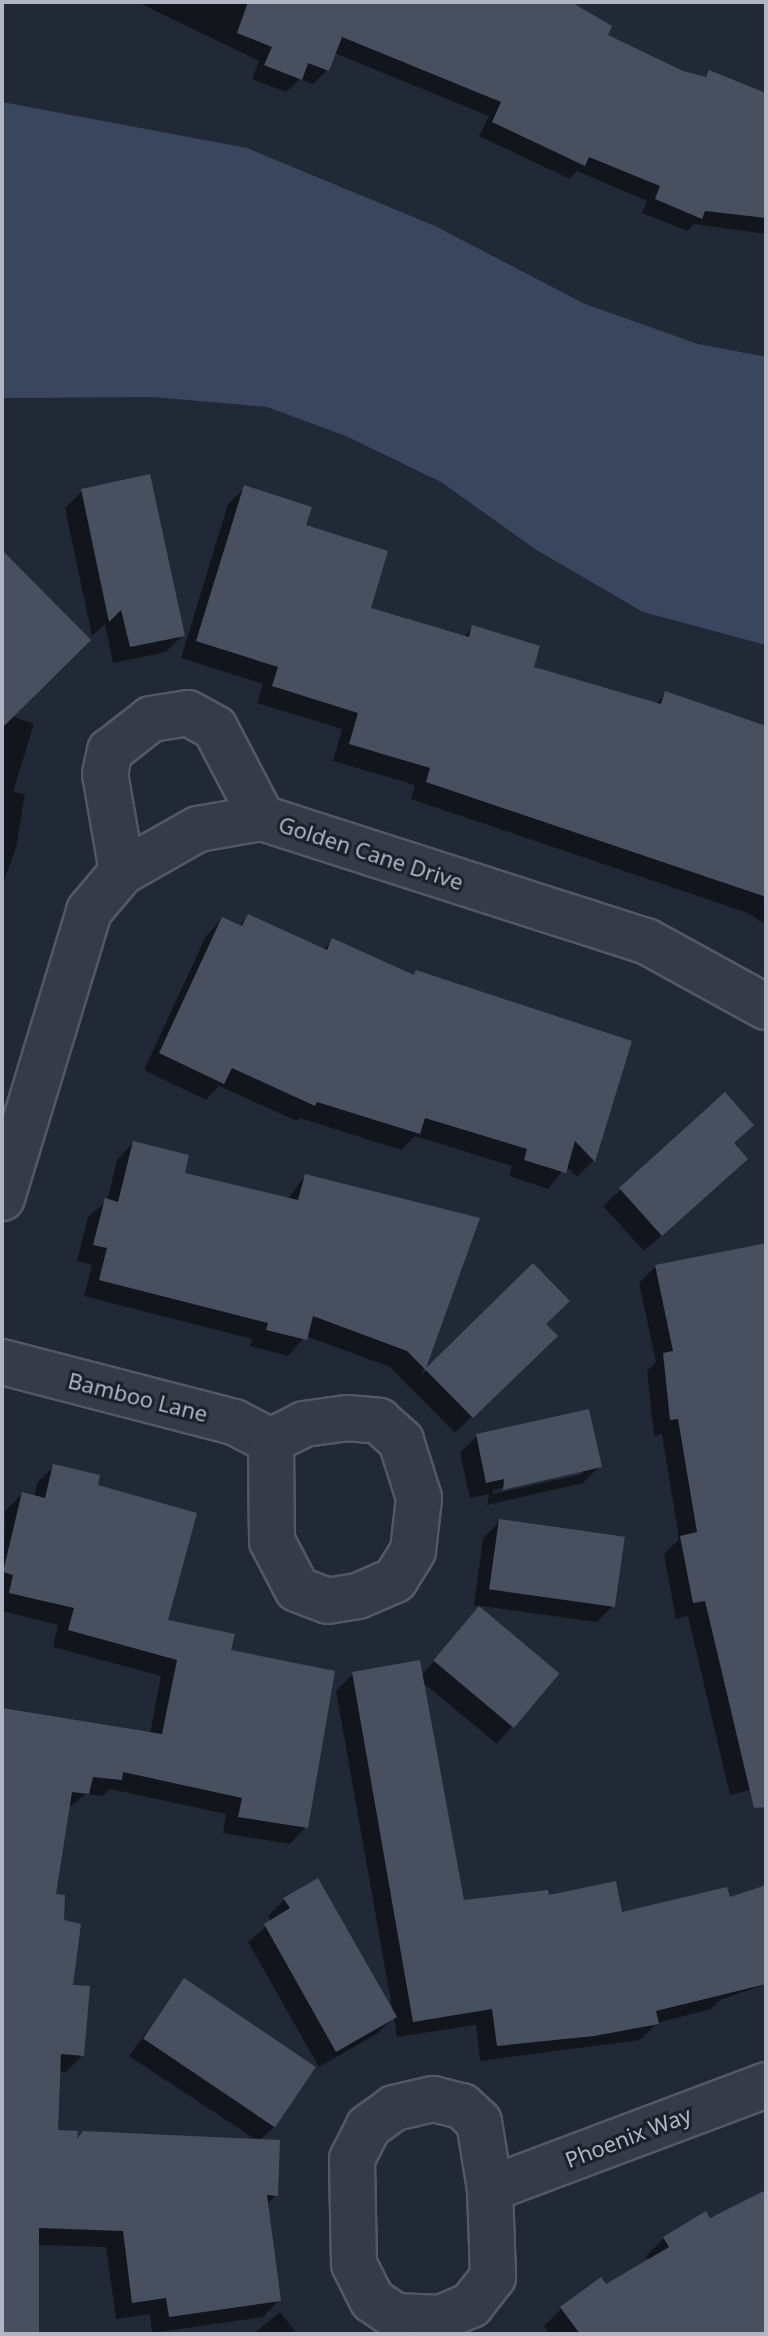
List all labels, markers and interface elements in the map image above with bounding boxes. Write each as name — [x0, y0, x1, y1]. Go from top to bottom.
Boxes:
street label: Golden Cane Drive — [275, 811, 467, 895]
street label: Bamboo Lane — [65, 1367, 211, 1427]
street label: Phoenix Way — [561, 2101, 695, 2173]

